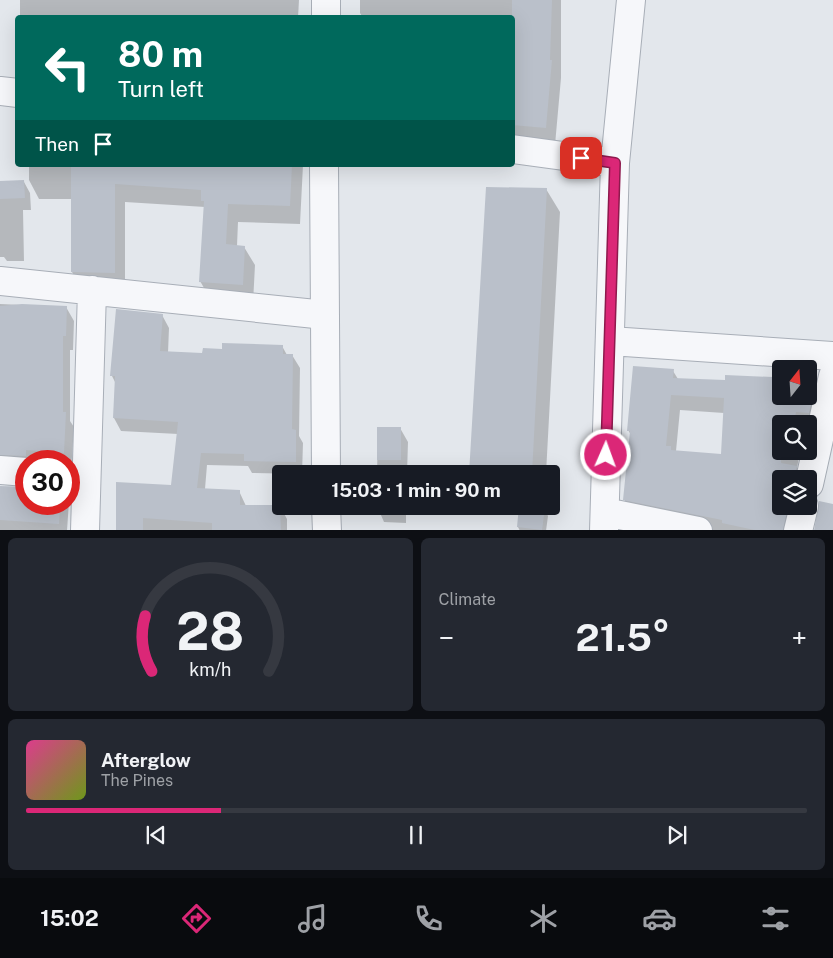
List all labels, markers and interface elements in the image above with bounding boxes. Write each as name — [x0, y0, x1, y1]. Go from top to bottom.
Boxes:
text: 80 m — [118, 34, 203, 75]
icon: left — [35, 35, 100, 100]
text: Turn left — [118, 76, 204, 102]
icon: arrive — [89, 130, 117, 158]
text: Then — [35, 133, 79, 155]
pin — [560, 137, 602, 179]
icon: arrive — [567, 144, 595, 172]
north arrow — [772, 360, 818, 405]
map controls — [772, 360, 817, 515]
button: search — [772, 415, 817, 460]
position arrow — [579, 428, 631, 480]
speed limit sign: 30 — [15, 450, 80, 515]
button: layers — [772, 470, 817, 515]
text: 15:03 · 1 min · 90 m — [331, 479, 501, 501]
text: Climate — [439, 590, 496, 609]
text: 28 — [176, 601, 244, 662]
text: 21.5° — [576, 615, 670, 660]
text: − — [439, 621, 454, 654]
text: + — [791, 621, 807, 654]
text: km/h — [189, 659, 231, 680]
text: Afterglow — [101, 749, 191, 771]
text: The Pines — [101, 771, 173, 790]
icon: previous — [142, 821, 170, 849]
icon: pause — [402, 821, 430, 849]
icon: next — [663, 821, 691, 849]
icon: directions — [179, 901, 214, 936]
icon: music — [295, 901, 330, 936]
icon: phone — [411, 901, 446, 936]
icon: climate — [526, 901, 561, 936]
icon: car — [642, 901, 677, 936]
icon: filters — [758, 901, 793, 936]
text: 15:02 — [40, 905, 99, 931]

